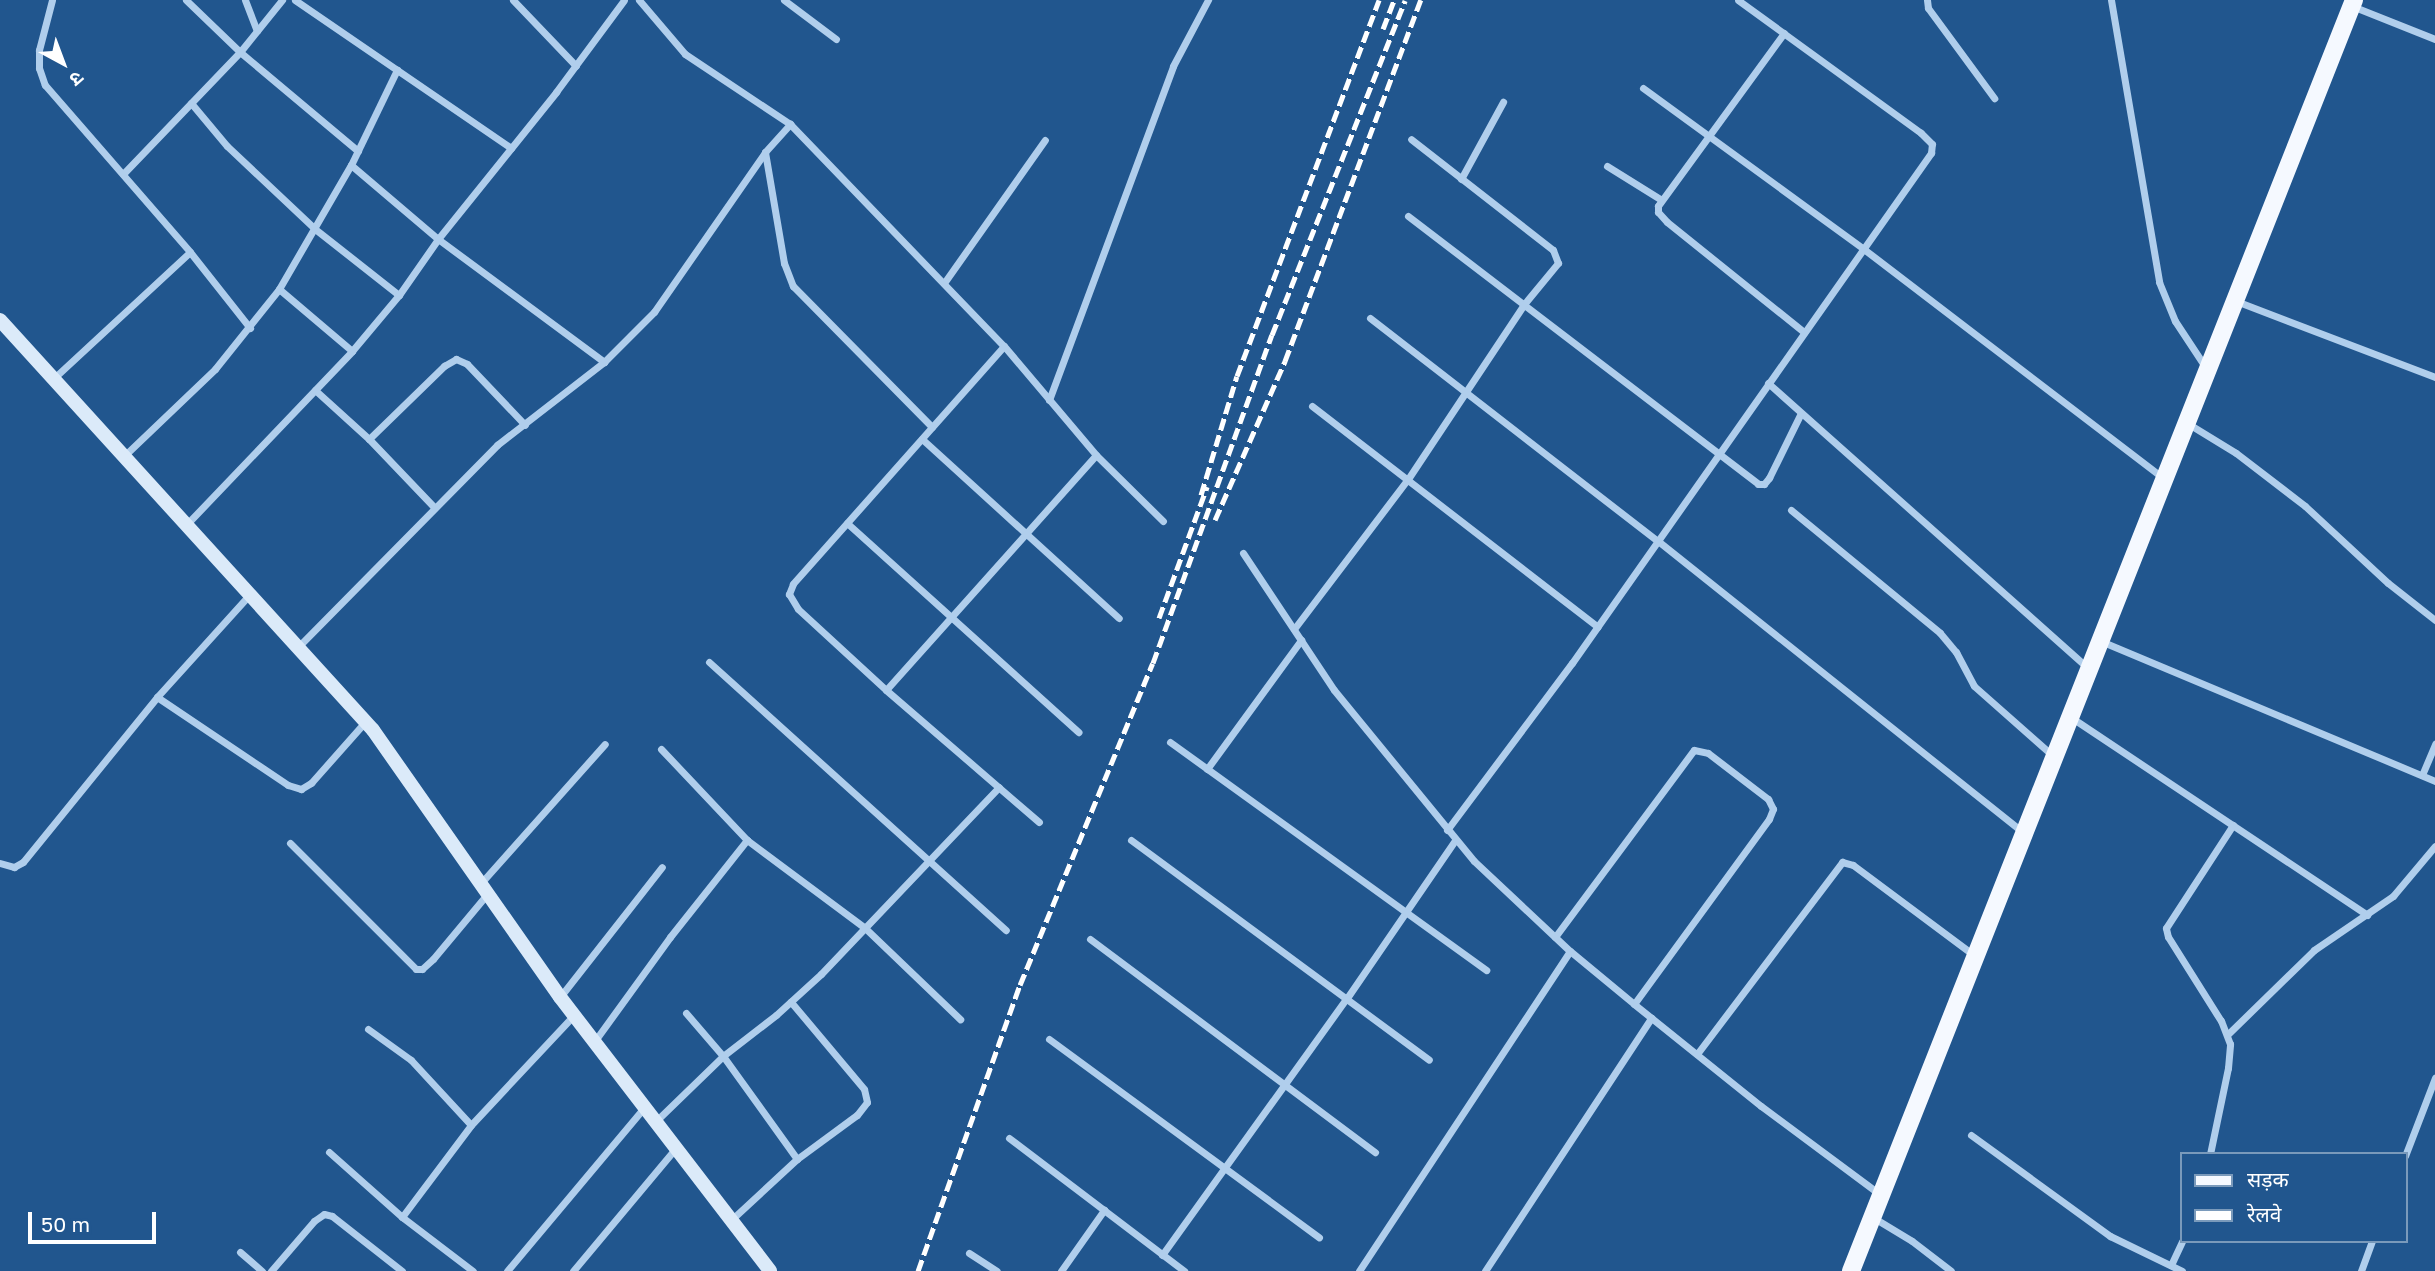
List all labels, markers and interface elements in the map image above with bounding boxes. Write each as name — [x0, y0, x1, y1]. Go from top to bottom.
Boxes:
north arrow — [28, 28, 98, 98]
text: उ — [65, 67, 89, 92]
legend — [2180, 1152, 2407, 1243]
text: सड़क — [2247, 1166, 2289, 1192]
scale bar — [32, 1198, 159, 1242]
text: रेलवे — [2247, 1201, 2282, 1227]
text: 50 m — [41, 1211, 90, 1237]

